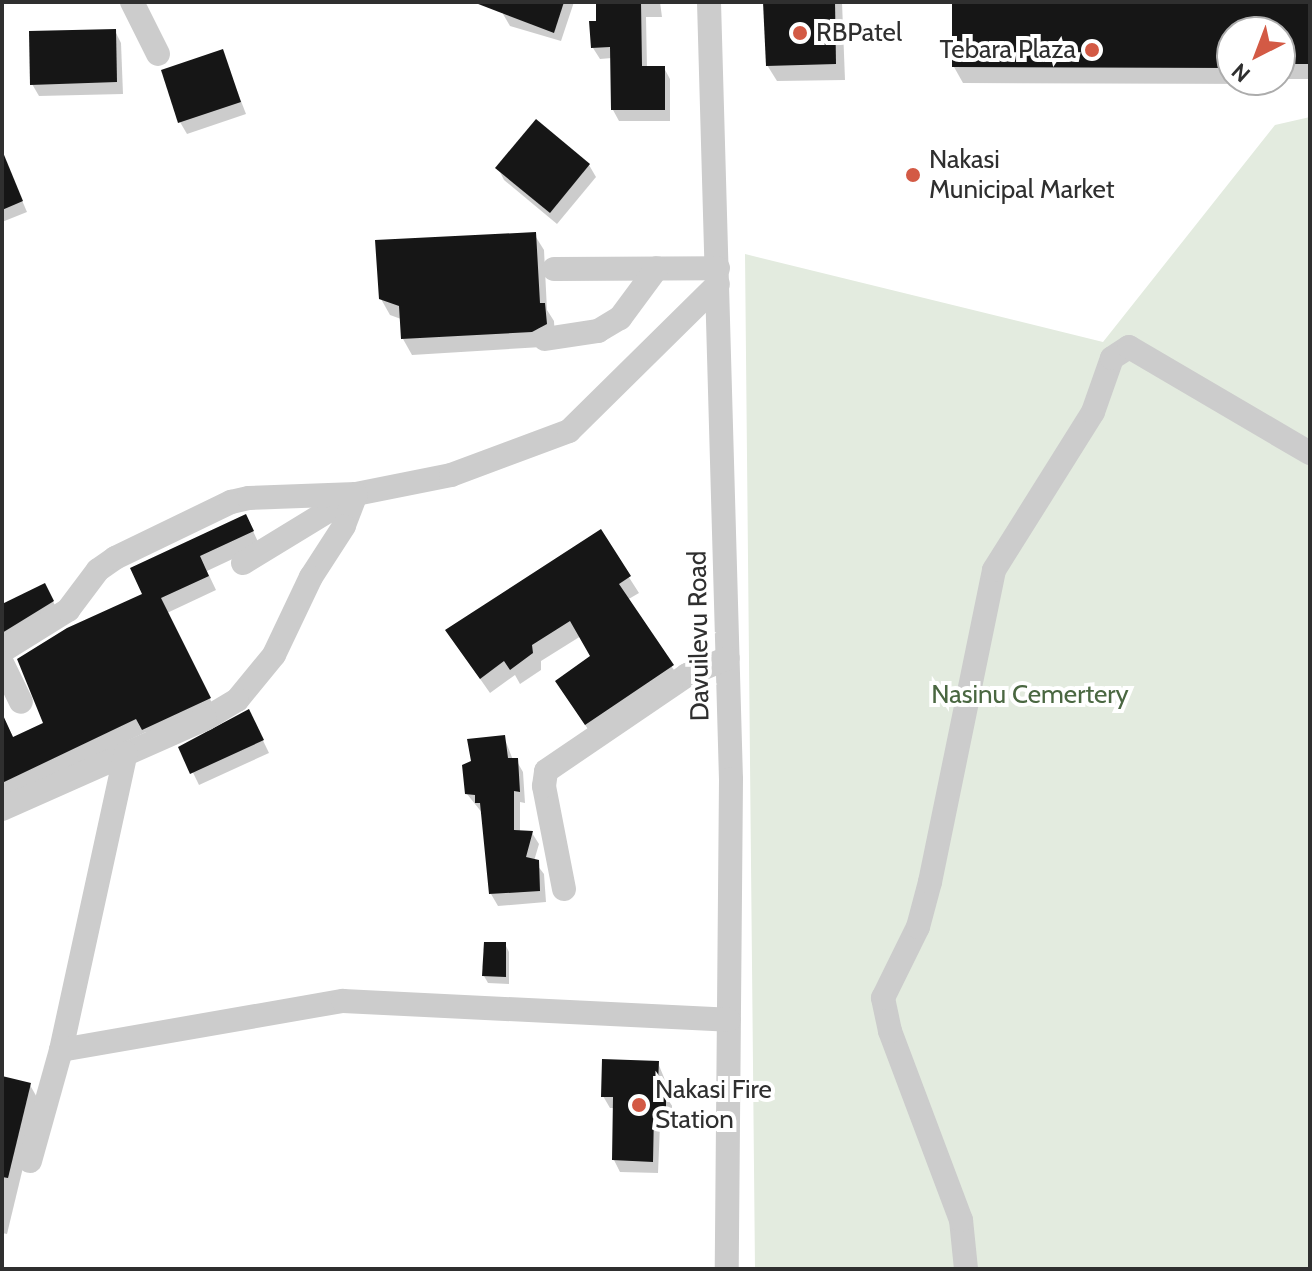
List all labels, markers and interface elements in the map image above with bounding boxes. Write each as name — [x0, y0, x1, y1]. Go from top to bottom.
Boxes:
north arrow — [1216, 16, 1296, 96]
place label: RBPatel — [816, 17, 902, 49]
marker: RBPatel — [791, 24, 809, 42]
place label: Tebara Plaza — [940, 34, 1076, 66]
marker: Tebara Plaza — [1083, 41, 1101, 59]
text: N — [1226, 57, 1256, 88]
place label: Nakasi Municipal Market — [929, 144, 1115, 206]
marker: Nakasi Municipal Market — [904, 166, 922, 184]
street label: Davuilevu Road — [682, 550, 716, 722]
park label: Nasinu Cemertery — [931, 679, 1129, 711]
place label: Nakasi Fire Station — [655, 1074, 772, 1136]
marker: Nakasi Fire Station — [630, 1096, 648, 1114]

